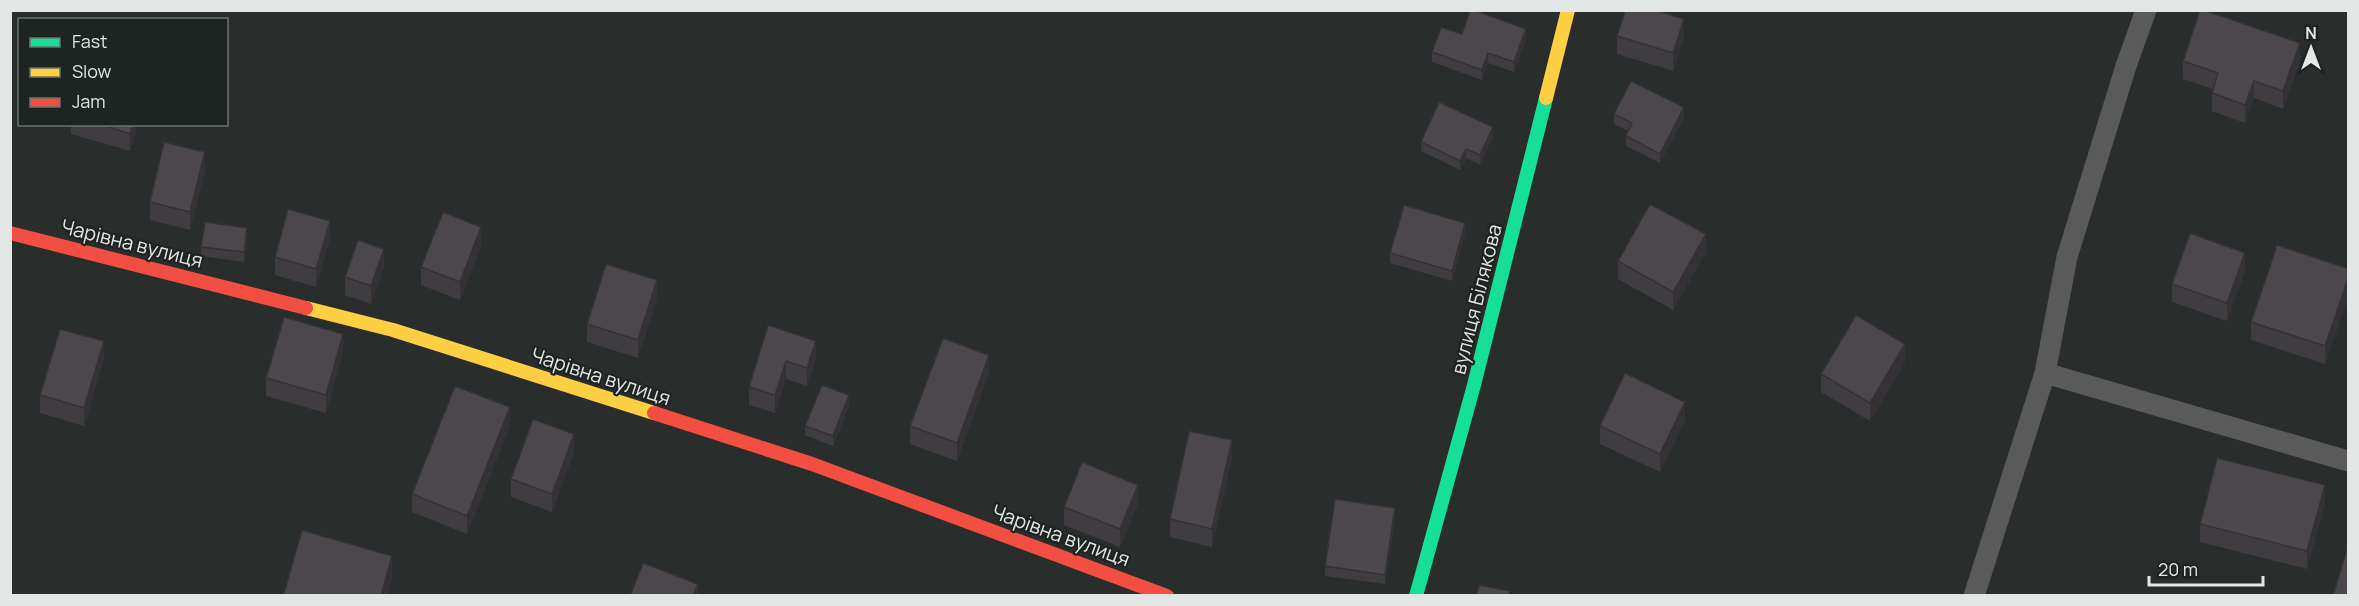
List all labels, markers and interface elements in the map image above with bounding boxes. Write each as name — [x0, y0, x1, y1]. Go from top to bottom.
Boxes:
legend — [18, 18, 228, 126]
north arrow — [2281, 18, 2341, 78]
text: N — [2305, 22, 2317, 44]
text: Fast — [72, 29, 107, 53]
text: Slow — [72, 59, 112, 83]
text: Jam — [72, 89, 106, 113]
street label: Чарівна вулиця — [58, 212, 206, 274]
street label: вулиця Білякова — [1444, 221, 1508, 377]
street label: Чарівна вулиця — [528, 341, 674, 411]
street label: Чарівна вулиця — [988, 497, 1134, 573]
scale bar — [2149, 549, 2263, 587]
text: 20 m — [2158, 557, 2198, 581]

